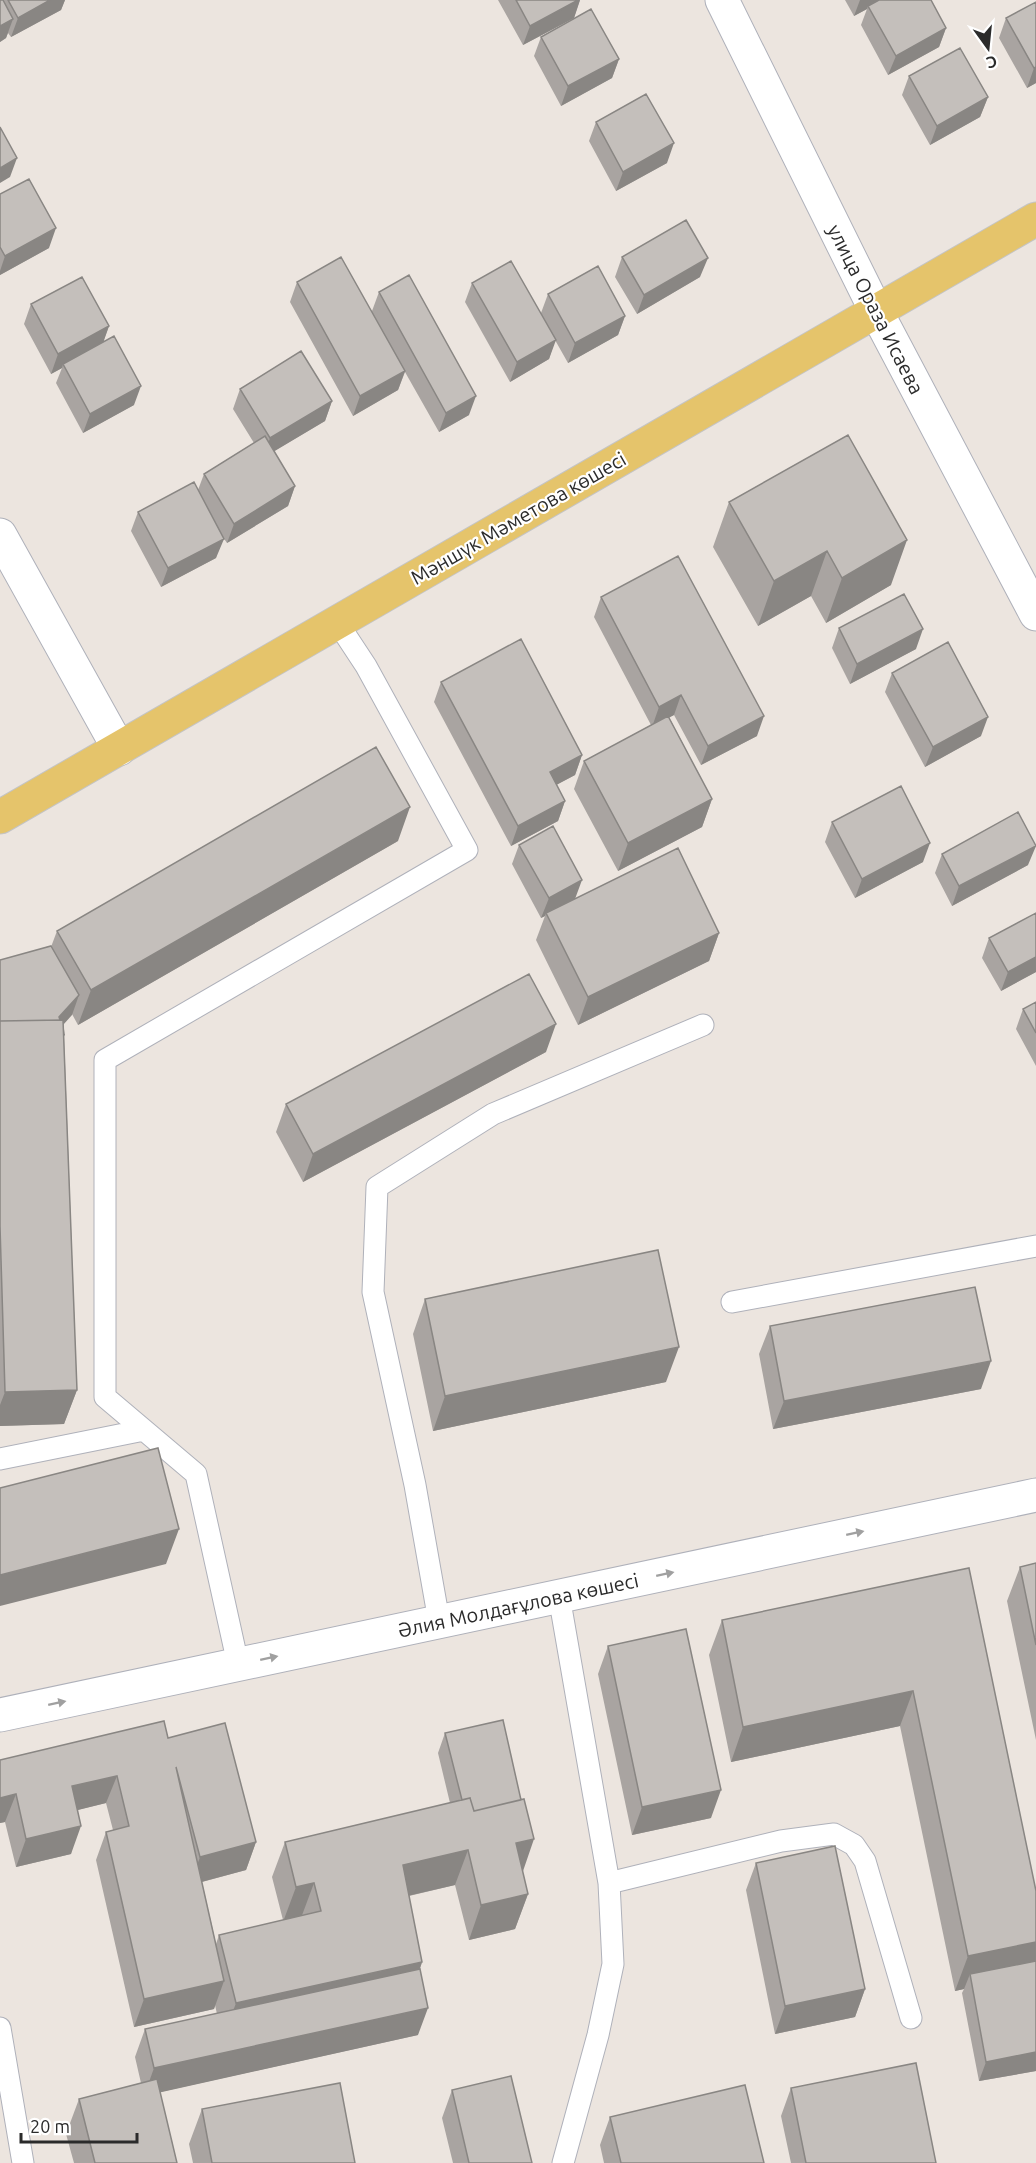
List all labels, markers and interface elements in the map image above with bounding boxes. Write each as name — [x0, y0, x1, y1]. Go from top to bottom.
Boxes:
north arrow — [958, 18, 1018, 78]
text: С — [985, 52, 999, 73]
street label: улица Ораза Исаева — [823, 220, 929, 398]
street label: Мәншүк Мәметова көшесі — [406, 447, 630, 589]
one-way arrow — [846, 1528, 865, 1537]
street label: Әлия Молдағұлова көшесі — [395, 1568, 641, 1642]
one-way arrow — [655, 1568, 674, 1578]
one-way arrow — [259, 1652, 278, 1662]
one-way arrow — [48, 1697, 66, 1707]
scale bar — [21, 2106, 136, 2144]
text: 20 m — [30, 2116, 70, 2136]

